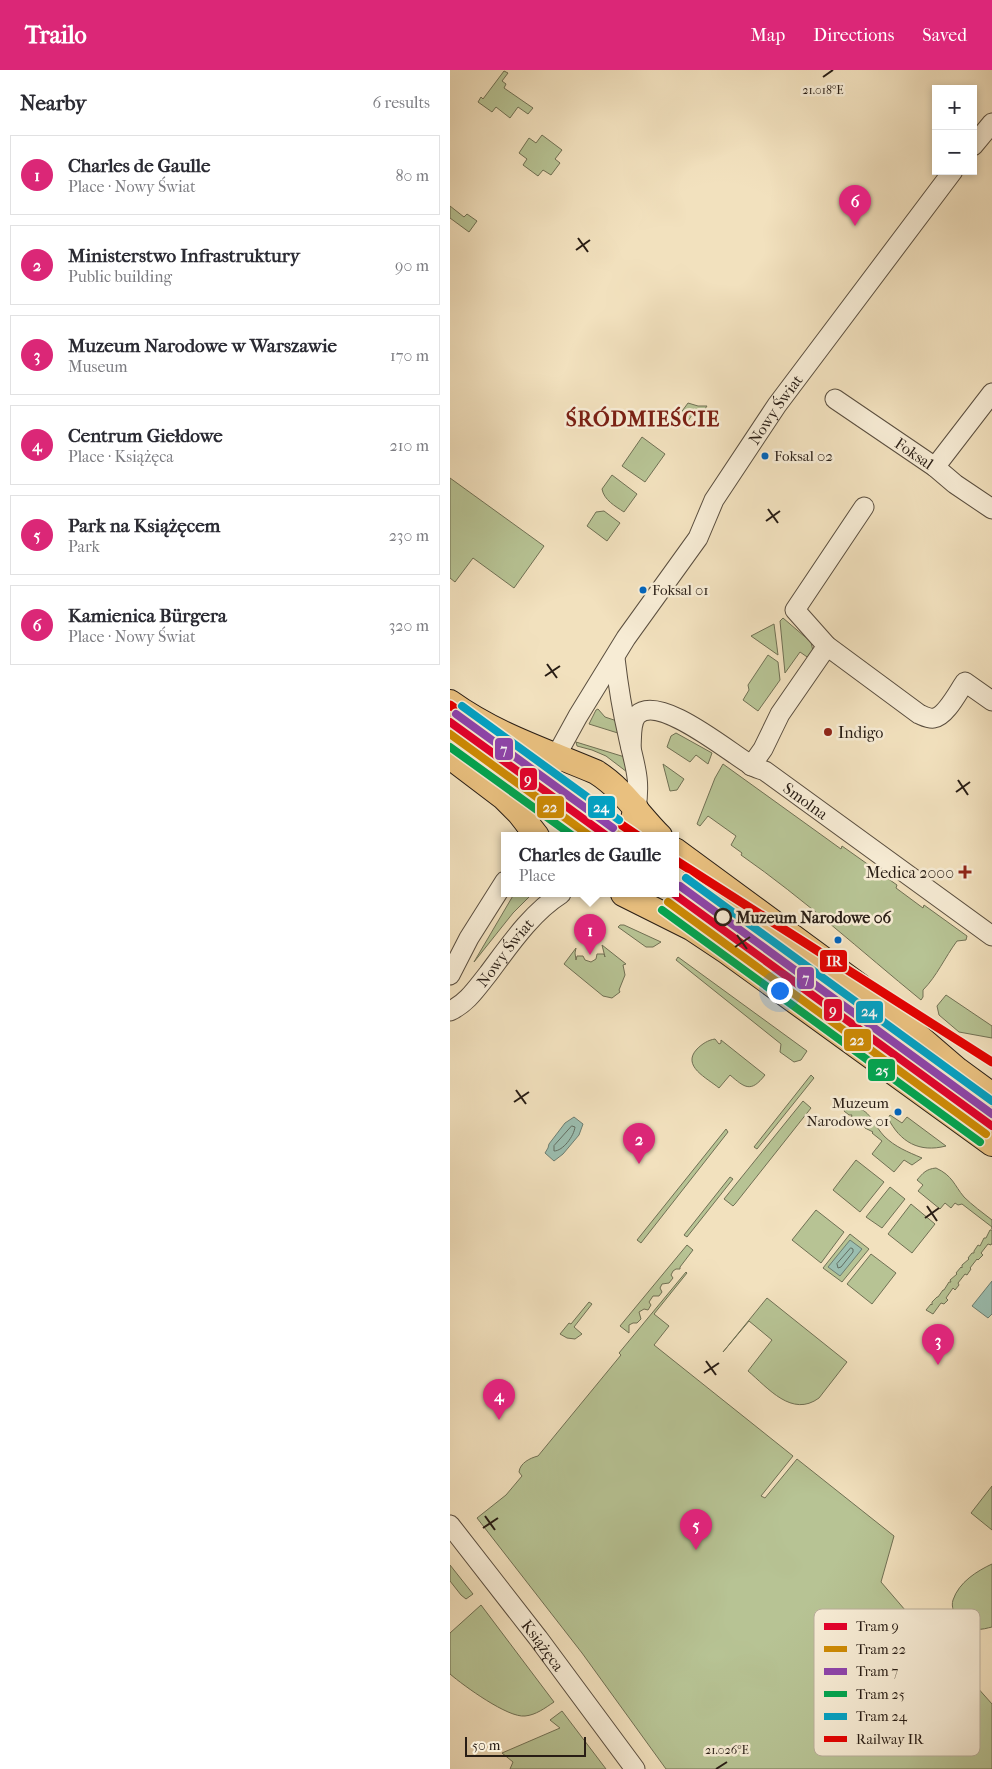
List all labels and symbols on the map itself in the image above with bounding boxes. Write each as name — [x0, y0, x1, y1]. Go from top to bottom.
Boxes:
text: 21.018°E — [802, 83, 844, 97]
pin: 6 — [839, 185, 871, 226]
street label: Nowy Świat — [744, 370, 806, 448]
district label: ŚRÓDMIEŚCIE — [566, 406, 720, 431]
street label: Foksal — [891, 433, 938, 473]
place label: Foksal 02 — [774, 447, 833, 465]
marker: Foksal 02 — [760, 451, 770, 461]
place label: Foksal 01 — [652, 581, 709, 599]
marker: Foksal 01 — [638, 585, 648, 595]
place label: Indigo — [838, 723, 883, 742]
marker: Indigo — [822, 726, 834, 738]
line badge: 7 — [494, 737, 514, 761]
text: 7 — [500, 741, 508, 758]
line badge: 9 — [519, 767, 538, 791]
text: 9 — [523, 771, 532, 788]
street label: Smolna — [780, 778, 832, 824]
line badge: 22 — [536, 795, 565, 819]
line badge: 24 — [587, 795, 616, 819]
text: 22 — [543, 799, 557, 816]
text: 24 — [593, 799, 609, 816]
place label: Medica 2000 — [866, 863, 954, 882]
marker: Medica 2000 — [958, 865, 972, 879]
marker: Muzeum Narodowe 06 — [714, 908, 732, 926]
place label: Muzeum Narodowe 06 — [735, 908, 892, 927]
street label: Nowy Świat — [472, 914, 537, 990]
pin: 1 — [574, 914, 606, 955]
unlabelled marker — [833, 935, 843, 945]
line badge: IR — [819, 949, 848, 973]
text: IR — [826, 953, 843, 970]
line badge: 7 — [796, 966, 815, 990]
text: 7 — [802, 970, 810, 987]
your location — [767, 978, 793, 1004]
line badge: 9 — [823, 998, 843, 1022]
line badge: 24 — [855, 1000, 884, 1024]
text: 9 — [828, 1002, 837, 1019]
text: 24 — [861, 1003, 877, 1020]
line badge: 22 — [843, 1028, 872, 1052]
text: 22 — [850, 1032, 864, 1049]
line badge: 25 — [867, 1058, 896, 1082]
text: 25 — [875, 1062, 889, 1079]
place label: Muzeum Narodowe 01 — [807, 1094, 890, 1130]
marker: Muzeum Narodowe 01 — [893, 1107, 903, 1117]
pin: 2 — [623, 1123, 655, 1164]
pin: 3 — [922, 1324, 954, 1365]
pin: 4 — [483, 1379, 515, 1420]
pin: 5 — [680, 1509, 712, 1550]
legend — [814, 1609, 980, 1756]
street label: Książęca — [518, 1616, 569, 1675]
text: Tram 9 — [856, 1618, 899, 1635]
text: Tram 22 — [856, 1641, 906, 1658]
text: Tram 7 — [856, 1663, 899, 1680]
text: Tram 25 — [856, 1686, 905, 1703]
text: Tram 24 — [856, 1708, 908, 1725]
text: Railway IR — [856, 1731, 924, 1748]
scale bar — [465, 1734, 586, 1757]
text: 21.026°E — [705, 1743, 749, 1757]

